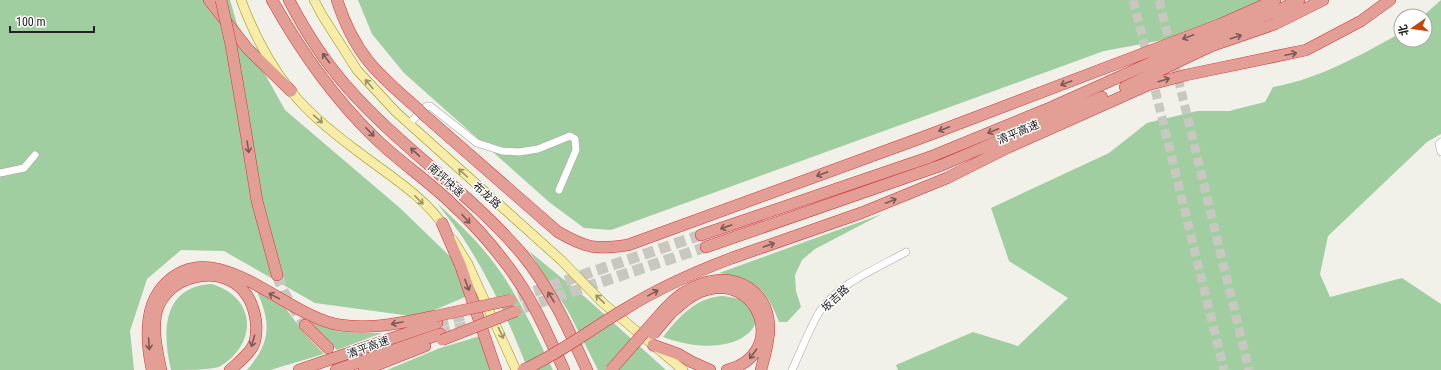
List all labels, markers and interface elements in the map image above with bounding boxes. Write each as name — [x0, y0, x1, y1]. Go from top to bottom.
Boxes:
scale bar — [10, 8, 94, 34]
north arrow — [1393, 8, 1433, 48]
text: 100 m — [16, 15, 46, 29]
text: 北 — [1396, 23, 1411, 37]
one-way arrow — [1182, 33, 1194, 41]
one-way arrow — [1230, 33, 1243, 40]
one-way arrow — [1284, 49, 1297, 57]
one-way arrow — [322, 53, 330, 64]
one-way arrow — [1157, 76, 1170, 83]
one-way arrow — [365, 78, 374, 89]
one-way arrow — [1060, 80, 1073, 87]
one-way arrow — [312, 114, 323, 123]
street label: 清平高速 — [995, 118, 1041, 147]
one-way arrow — [939, 126, 951, 134]
one-way arrow — [365, 127, 374, 137]
one-way arrow — [987, 128, 999, 135]
one-way arrow — [244, 140, 252, 153]
one-way arrow — [410, 147, 420, 157]
street label: 南坪快速 — [425, 161, 466, 200]
one-way arrow — [458, 169, 468, 178]
one-way arrow — [817, 170, 829, 178]
street label: 布龙路 — [470, 180, 503, 211]
one-way arrow — [414, 195, 424, 205]
one-way arrow — [885, 196, 897, 204]
one-way arrow — [461, 214, 471, 224]
one-way arrow — [719, 224, 732, 231]
one-way arrow — [763, 241, 776, 248]
one-way arrow — [464, 278, 472, 290]
street label: 坂吉路 — [819, 282, 852, 314]
one-way arrow — [647, 288, 659, 296]
one-way arrow — [547, 291, 555, 303]
one-way arrow — [268, 292, 280, 299]
one-way arrow — [595, 295, 605, 304]
one-way arrow — [391, 320, 404, 328]
one-way arrow — [498, 327, 505, 339]
street label: 清平高速 — [345, 334, 391, 361]
one-way arrow — [249, 335, 256, 348]
one-way arrow — [145, 337, 152, 350]
one-way arrow — [749, 349, 757, 360]

